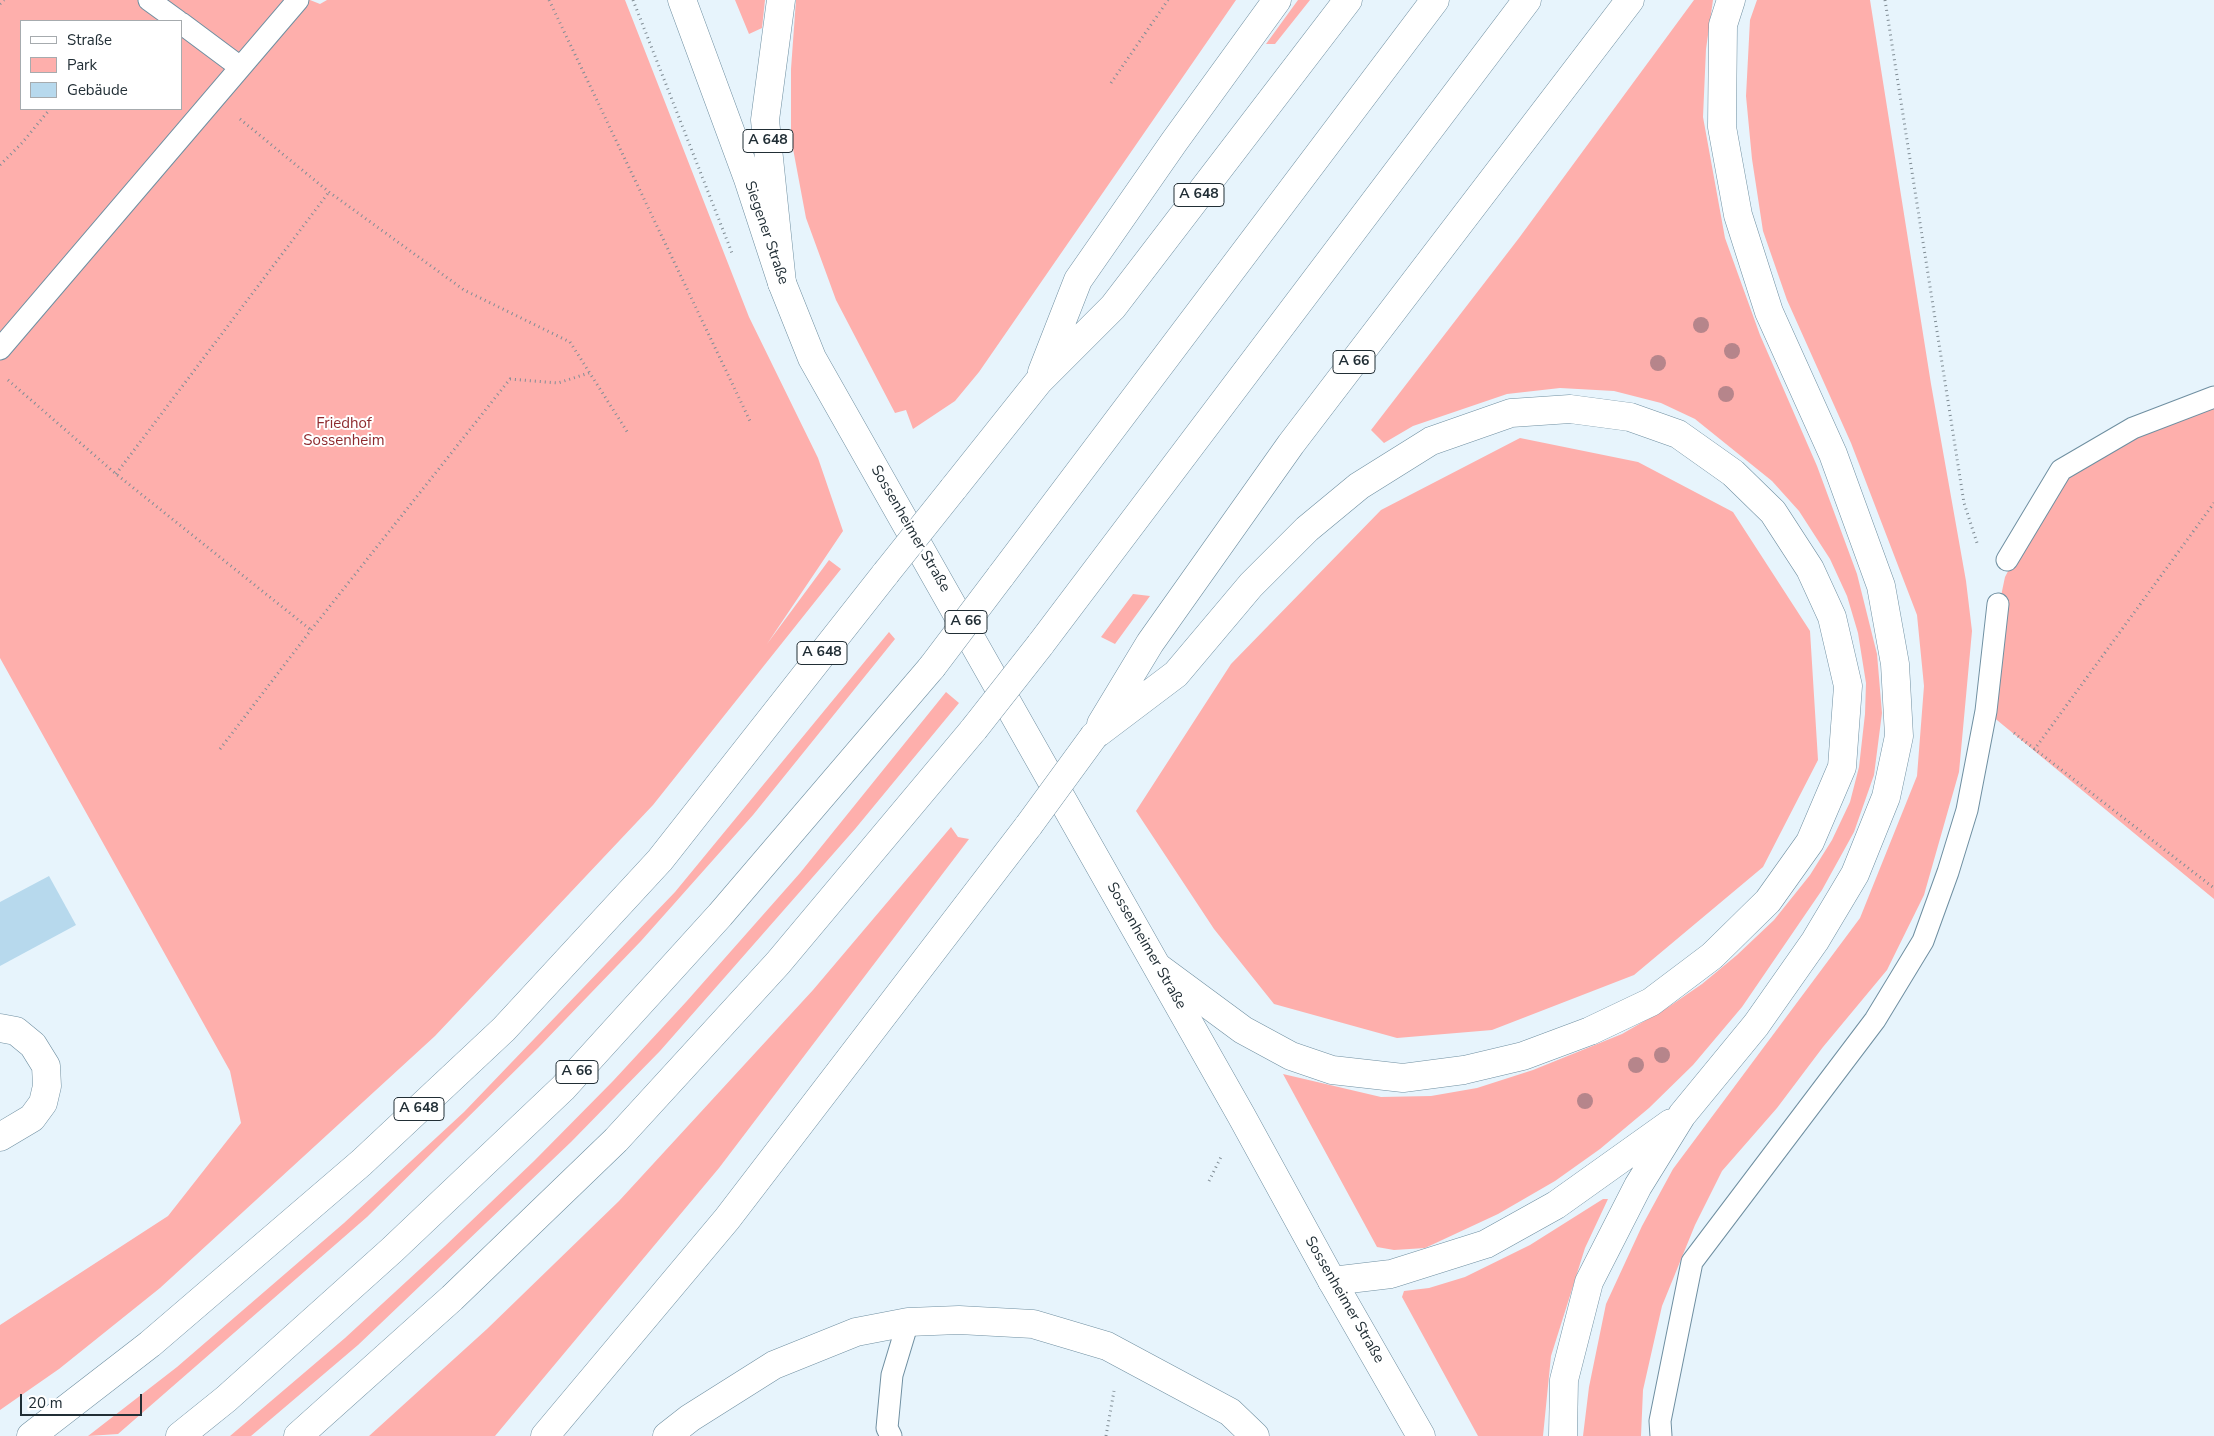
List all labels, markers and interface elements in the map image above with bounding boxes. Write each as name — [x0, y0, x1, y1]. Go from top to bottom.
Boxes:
legend — [20, 20, 182, 110]
text: Straße — [67, 30, 112, 50]
text: Park — [67, 55, 97, 75]
text: Gebäude — [67, 80, 128, 100]
road number: A 648 — [743, 130, 793, 152]
street label: Siegener Straße — [740, 179, 792, 287]
road number: A 648 — [1174, 184, 1224, 206]
road number: A 66 — [1333, 351, 1375, 374]
park label: Friedhof Sossenheim — [303, 415, 385, 450]
street label: Sossenheimer Straße — [866, 462, 954, 596]
road number: A 66 — [945, 610, 987, 634]
road number: A 648 — [797, 641, 847, 664]
street label: Sossenheimer Straße — [1102, 879, 1190, 1013]
road number: A 66 — [556, 1060, 598, 1084]
road number: A 648 — [394, 1098, 444, 1120]
street label: Sossenheimer Straße — [1300, 1233, 1388, 1367]
scale bar — [22, 1384, 145, 1416]
text: 20 m — [28, 1393, 63, 1413]

